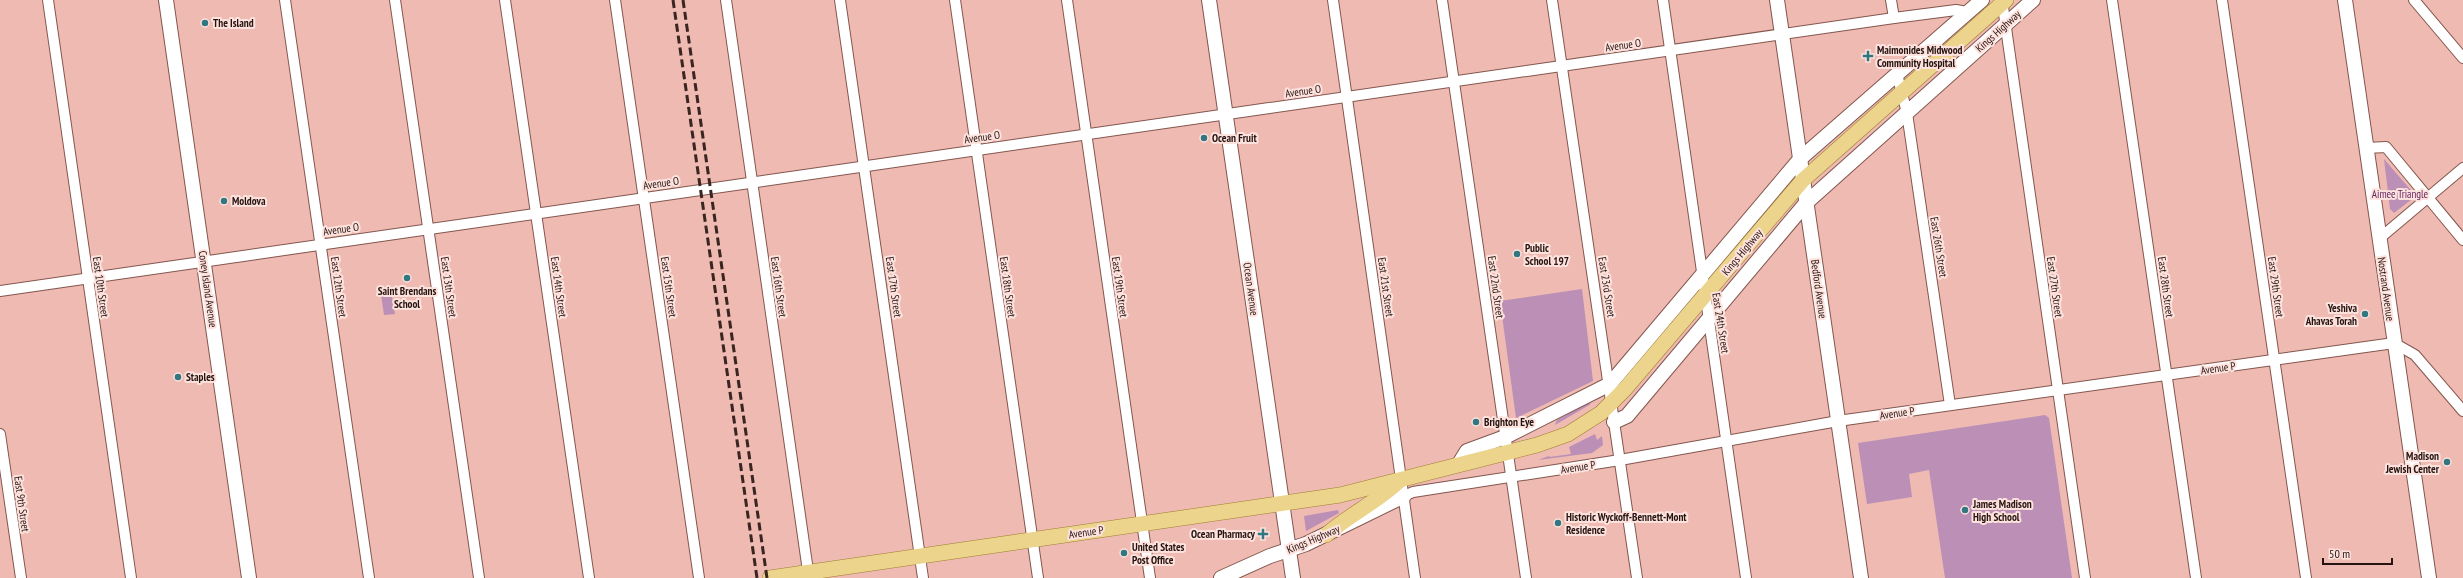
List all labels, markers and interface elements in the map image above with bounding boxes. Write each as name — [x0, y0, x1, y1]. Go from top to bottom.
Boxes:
street label: Kings Highway — [1972, 6, 2024, 55]
place label: The Island — [213, 16, 254, 30]
marker: The Island — [200, 18, 210, 28]
street label: Avenue O — [1604, 36, 1642, 54]
place label: Maimonides Midwood Community Hospital — [1877, 43, 1963, 70]
marker: Maimonides Midwood Community Hospital — [1862, 50, 1874, 62]
street label: Avenue O — [1284, 82, 1322, 100]
street label: Avenue O — [963, 128, 1001, 146]
place label: Ocean Fruit — [1212, 131, 1257, 145]
marker: Ocean Fruit — [1199, 133, 1209, 143]
street label: Avenue O — [642, 174, 680, 192]
park label: Aimee Triangle — [2372, 187, 2429, 201]
place label: Moldova — [232, 194, 266, 208]
marker: Moldova — [219, 196, 229, 206]
street label: East 26th Street — [1927, 216, 1951, 278]
street label: Avenue O — [322, 220, 360, 238]
street label: Kings Highway — [1719, 225, 1766, 278]
place label: Public School 197 — [1525, 241, 1569, 268]
marker: Public School 197 — [1512, 249, 1522, 259]
street label: Coney Island Avenue — [196, 250, 220, 329]
street label: East 22nd Street — [1485, 255, 1507, 319]
street label: East 10th Street — [90, 256, 112, 318]
street label: East 12th Street — [328, 256, 350, 318]
street label: East 13th Street — [438, 256, 460, 318]
street label: East 14th Street — [548, 256, 570, 318]
street label: East 15th Street — [658, 256, 680, 318]
street label: East 16th Street — [768, 256, 790, 318]
street label: East 17th Street — [883, 256, 905, 318]
street label: East 18th Street — [997, 256, 1019, 318]
street label: East 19th Street — [1109, 256, 1131, 318]
street label: East 21st Street — [1375, 256, 1397, 318]
street label: East 23rd Street — [1595, 256, 1619, 318]
street label: East 27th Street — [2044, 256, 2066, 318]
street label: East 28th Street — [2155, 256, 2177, 318]
street label: East 29th Street — [2265, 256, 2287, 318]
street label: Nostrand Avenue — [2375, 256, 2397, 322]
street label: Bedford Avenue — [1808, 259, 1830, 320]
street label: Ocean Avenue — [1240, 262, 1262, 317]
marker: Saint Brendans School — [402, 273, 412, 283]
place label: Saint Brendans School — [378, 284, 437, 311]
street label: East 24th Street — [1709, 292, 1733, 354]
place label: Yeshiva Ahavas Torah — [2305, 301, 2357, 328]
marker: Yeshiva Ahavas Torah — [2360, 309, 2370, 319]
street label: Avenue P — [2200, 359, 2236, 377]
place label: Staples — [186, 370, 215, 384]
marker: Staples — [173, 372, 183, 382]
street label: Avenue P — [1879, 404, 1915, 422]
place label: Brighton Eye — [1484, 415, 1534, 429]
marker: Brighton Eye — [1471, 417, 1481, 427]
place label: Madison Jewish Center — [2385, 449, 2440, 476]
street label: Avenue P — [1560, 457, 1596, 477]
marker: Madison Jewish Center — [2442, 457, 2452, 467]
street label: East 9th Street — [11, 475, 33, 533]
place label: James Madison High School — [1972, 497, 2032, 524]
marker: James Madison High School — [1960, 505, 1970, 515]
place label: Historic Wyckoff-Bennett-Mont Residence — [1566, 510, 1687, 537]
marker: Historic Wyckoff-Bennett-Mont Residence — [1553, 518, 1563, 528]
street label: Kings Highway — [1284, 521, 1342, 556]
street label: Avenue P — [1068, 523, 1104, 541]
place label: Ocean Pharmacy — [1191, 527, 1256, 541]
marker: Ocean Pharmacy — [1258, 529, 1268, 539]
place label: United States Post Office — [1132, 540, 1185, 567]
scale bar — [2323, 540, 2392, 566]
text: 50 m — [2329, 546, 2350, 561]
marker: United States Post Office — [1119, 548, 1129, 558]

